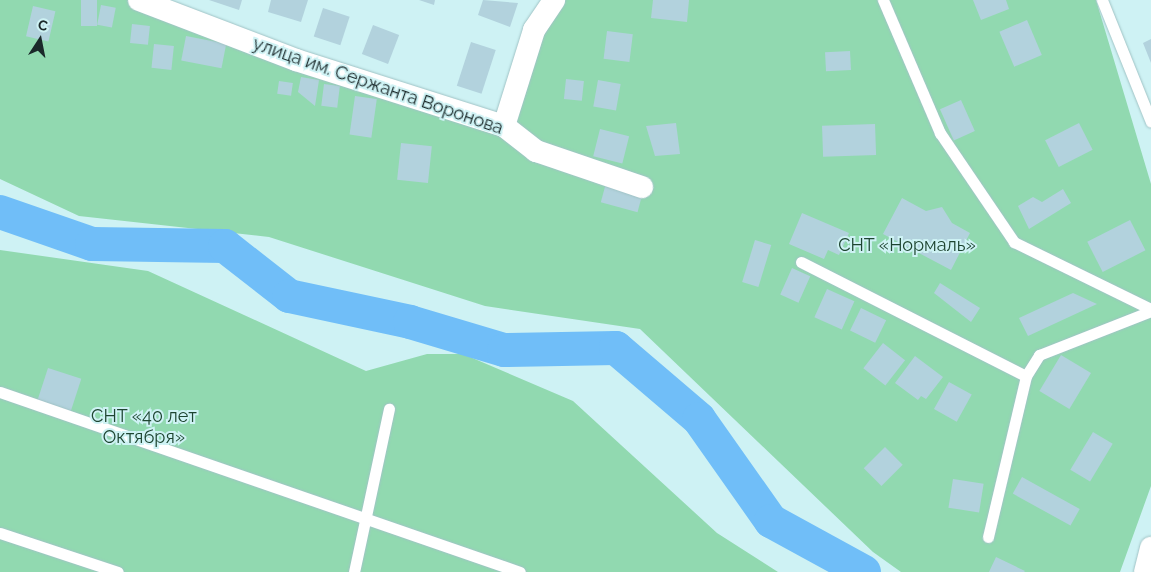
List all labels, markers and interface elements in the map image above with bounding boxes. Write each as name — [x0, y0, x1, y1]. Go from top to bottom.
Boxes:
north arrow — [15, 15, 65, 65]
text: С — [37, 17, 49, 34]
street label: улица им. Сержанта Воронова — [250, 33, 506, 139]
park label: СНТ «Нормаль» — [838, 234, 976, 256]
park label: СНТ «40 лет Октября» — [91, 406, 197, 448]

